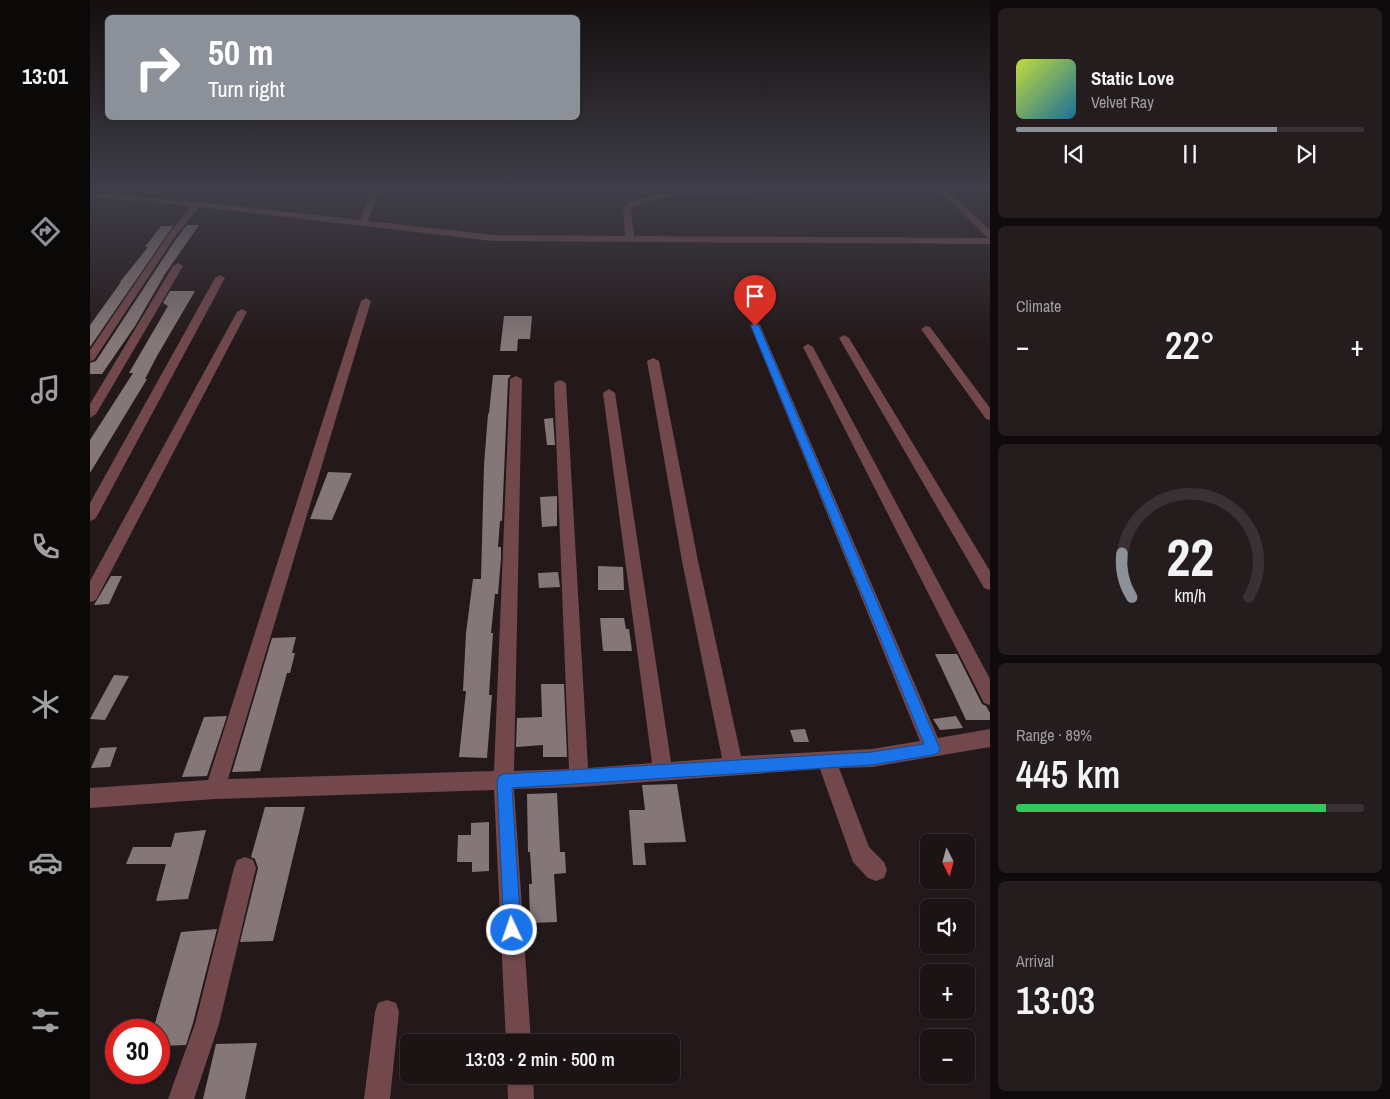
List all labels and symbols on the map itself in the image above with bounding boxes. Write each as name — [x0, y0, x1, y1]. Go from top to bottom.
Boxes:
pin — [734, 275, 776, 326]
north arrow — [920, 834, 975, 889]
position arrow — [485, 903, 537, 955]
speed limit sign: 30 — [105, 1019, 170, 1084]

